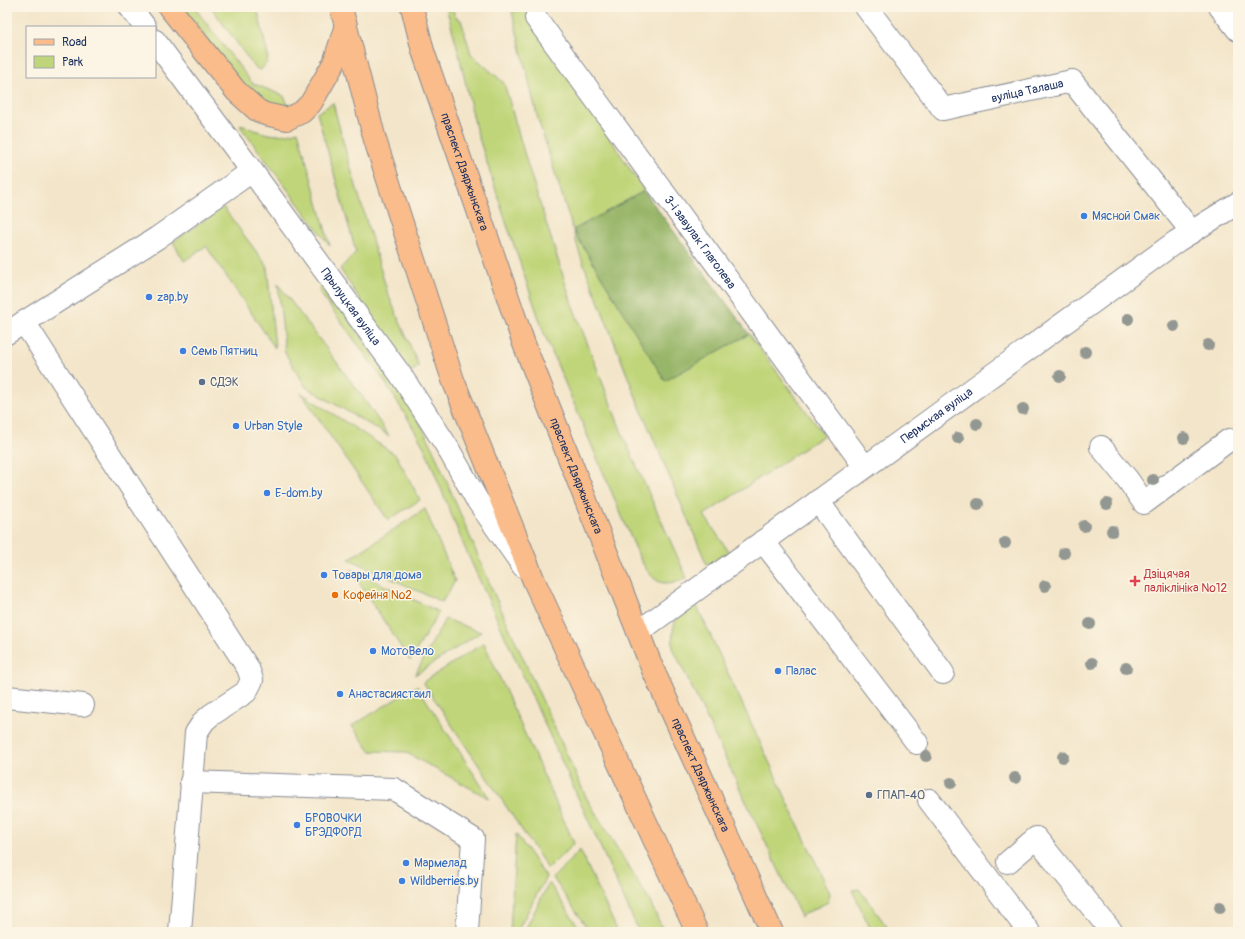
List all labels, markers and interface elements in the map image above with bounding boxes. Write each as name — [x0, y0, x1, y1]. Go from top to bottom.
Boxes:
legend — [26, 26, 156, 78]
text: Road — [62, 35, 87, 50]
text: Park — [62, 55, 83, 70]
street label: вуліца Талаша — [990, 76, 1065, 106]
street label: праспект Дзяржынскага — [437, 111, 492, 233]
street label: 3-і завулак Глаголева — [661, 193, 740, 292]
place label: Мясной Смак — [1092, 209, 1160, 224]
marker: Мясной Смак — [1079, 211, 1089, 221]
street label: Прылуцкая вуліца — [318, 265, 384, 349]
place label: zap.by — [157, 290, 188, 305]
marker: zap.by — [144, 292, 154, 302]
place label: Семь Пятниц — [191, 344, 259, 359]
marker: Семь Пятниц — [178, 346, 188, 356]
place label: СДЭК — [210, 375, 239, 390]
marker: СДЭК — [197, 377, 207, 387]
street label: Пермская вуліца — [898, 384, 976, 446]
street label: праспект Дзяржынскага — [546, 416, 606, 536]
place label: Urban Style — [244, 419, 303, 434]
marker: Urban Style — [231, 421, 241, 431]
place label: E-dom.by — [275, 486, 322, 501]
marker: E-dom.by — [262, 488, 272, 498]
place label: Дзіцячая паліклініка №12 — [1143, 567, 1228, 596]
place label: Товары для дома — [332, 568, 422, 583]
marker: Товары для дома — [319, 570, 329, 580]
marker: Дзіцячая паліклініка №12 — [1129, 575, 1141, 587]
place label: Кофейня №2 — [343, 588, 412, 603]
marker: Кофейня №2 — [330, 590, 340, 600]
place label: МотоВело — [381, 644, 435, 659]
marker: МотоВело — [368, 646, 378, 656]
place label: Палас — [786, 664, 817, 679]
marker: Палас — [773, 666, 783, 676]
place label: Анастасиястаил — [348, 687, 431, 702]
marker: Анастасиястаил — [335, 689, 345, 699]
street label: праспект Дзяржынскага — [668, 715, 733, 835]
place label: ГПАП-40 — [877, 788, 925, 803]
marker: ГПАП-40 — [864, 790, 874, 800]
place label: БРОВОЧКИ БРЭДФОРД — [305, 811, 362, 840]
marker: БРОВОЧКИ БРЭДФОРД — [292, 820, 302, 830]
place label: Мармелад — [414, 856, 468, 871]
marker: Мармелад — [401, 858, 411, 868]
place label: Wildberries.by — [410, 874, 479, 889]
marker: Wildberries.by — [397, 876, 407, 886]

